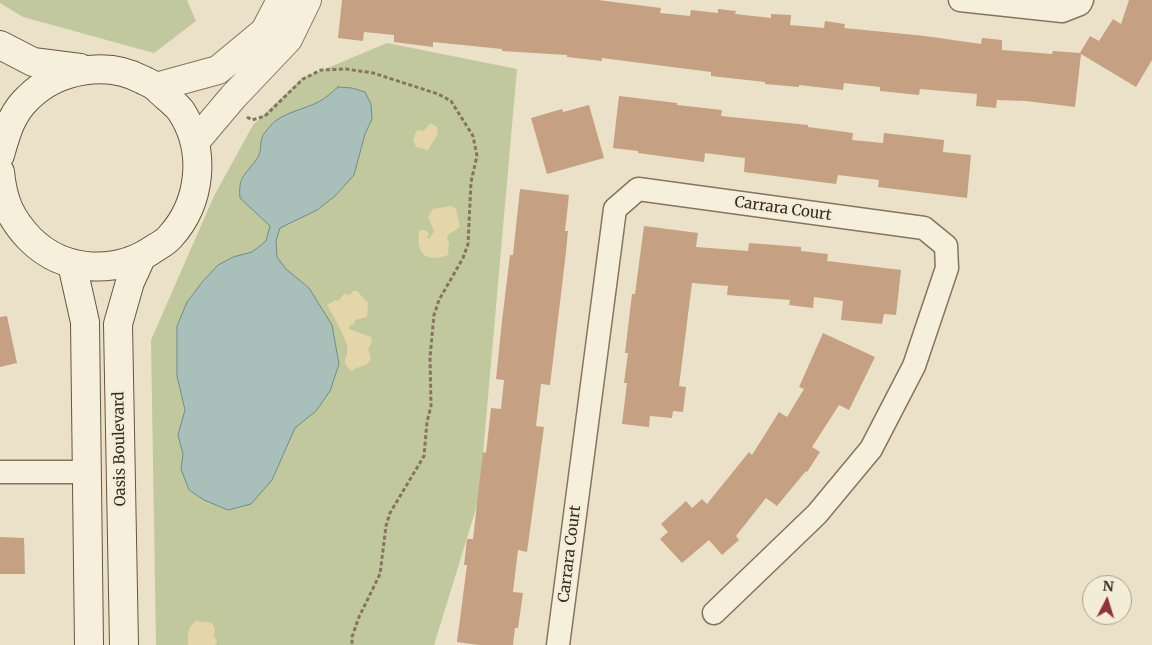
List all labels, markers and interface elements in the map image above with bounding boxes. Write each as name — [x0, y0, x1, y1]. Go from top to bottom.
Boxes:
street label: Carrara Court — [733, 193, 833, 225]
street label: Oasis Boulevard — [110, 391, 130, 507]
street label: Carrara Court — [555, 504, 585, 604]
north arrow — [1082, 575, 1132, 625]
text: N — [1102, 577, 1115, 596]

